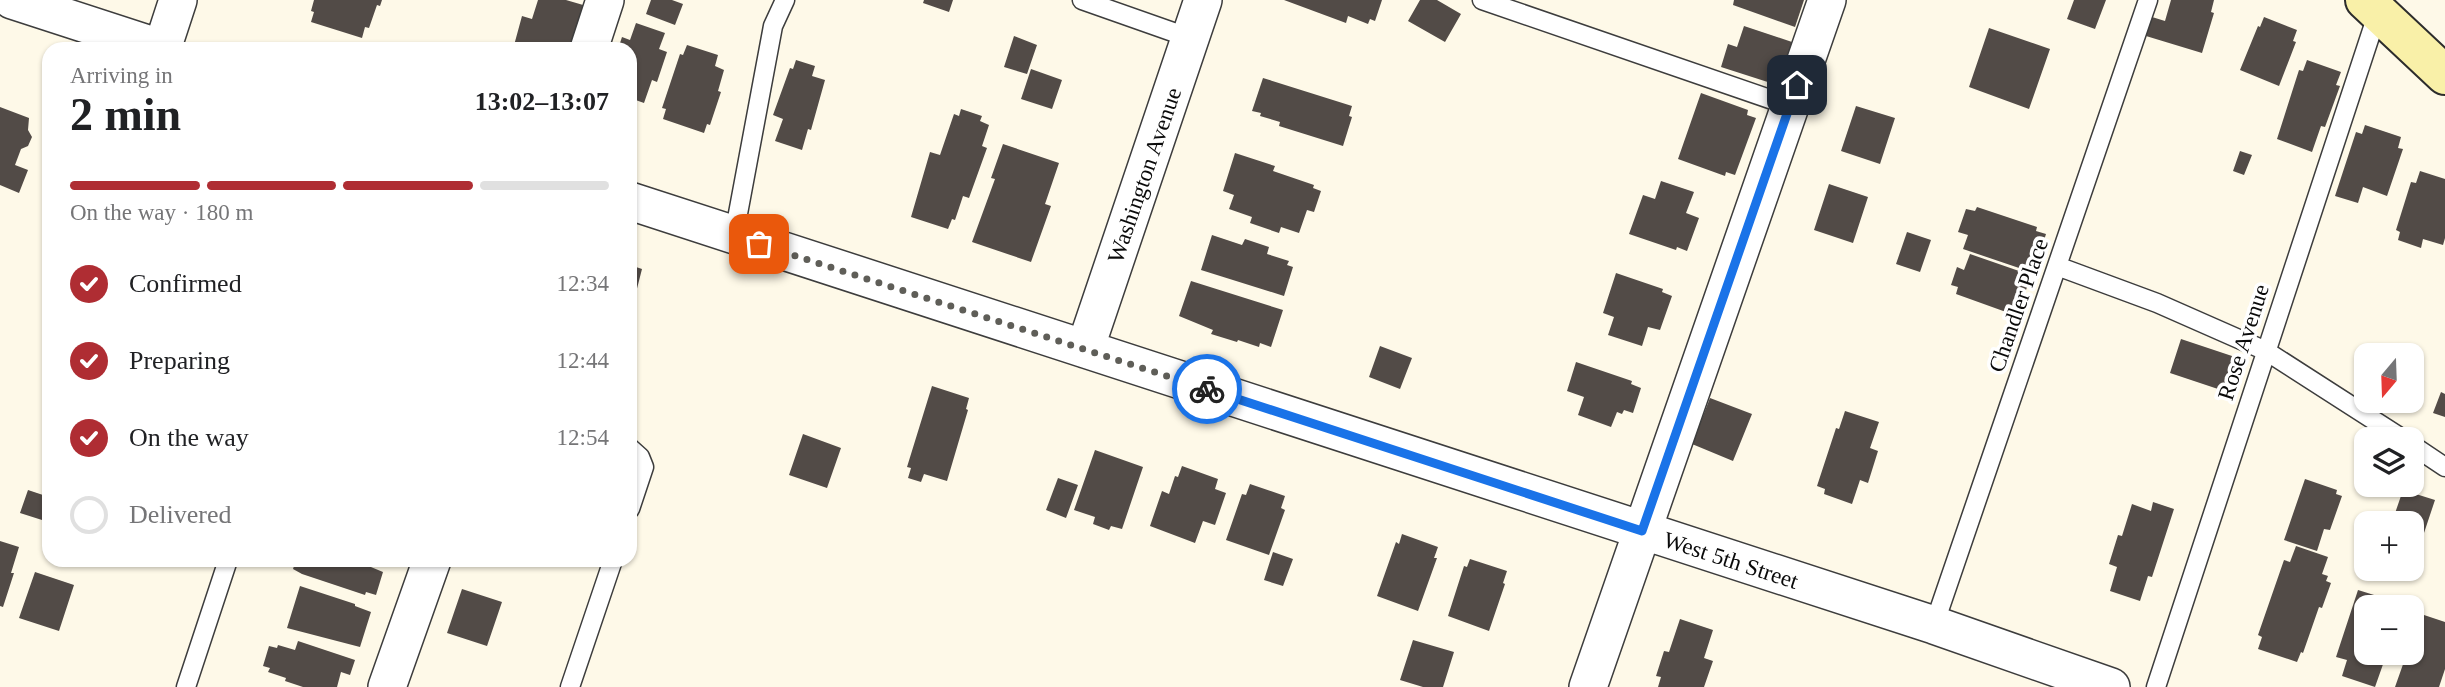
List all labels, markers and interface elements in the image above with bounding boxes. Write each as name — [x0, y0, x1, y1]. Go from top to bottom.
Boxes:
pin — [1767, 55, 1827, 115]
text: Arriving in — [70, 63, 173, 88]
icon: home — [1778, 66, 1816, 104]
street label: Washington Avenue — [1103, 84, 1186, 266]
text: 13:02–13:07 — [475, 87, 609, 116]
text: 2 min — [70, 89, 181, 140]
text: On the way · 180 m — [70, 200, 253, 225]
pin — [729, 214, 789, 274]
icon: bag — [740, 225, 778, 263]
street label: Chandler Place — [1984, 235, 2053, 375]
icon: check — [70, 265, 108, 303]
text: Confirmed — [129, 269, 242, 298]
text: 12:34 — [557, 271, 609, 296]
street label: Rose Avenue — [2213, 281, 2274, 403]
icon: check — [70, 342, 108, 380]
north arrow — [2354, 343, 2424, 413]
map controls — [2354, 343, 2424, 665]
text: Preparing — [129, 346, 230, 375]
text: 12:44 — [557, 348, 609, 373]
courier — [1172, 354, 1242, 424]
icon: bike — [1188, 370, 1226, 408]
icon: check — [70, 419, 108, 457]
text: On the way — [129, 423, 249, 452]
text: 12:54 — [557, 425, 609, 450]
button: layers — [2354, 427, 2424, 497]
text: Delivered — [129, 500, 232, 529]
button: + — [2354, 511, 2424, 581]
street label: West 5th Street — [1660, 527, 1802, 594]
button: − — [2354, 595, 2424, 665]

